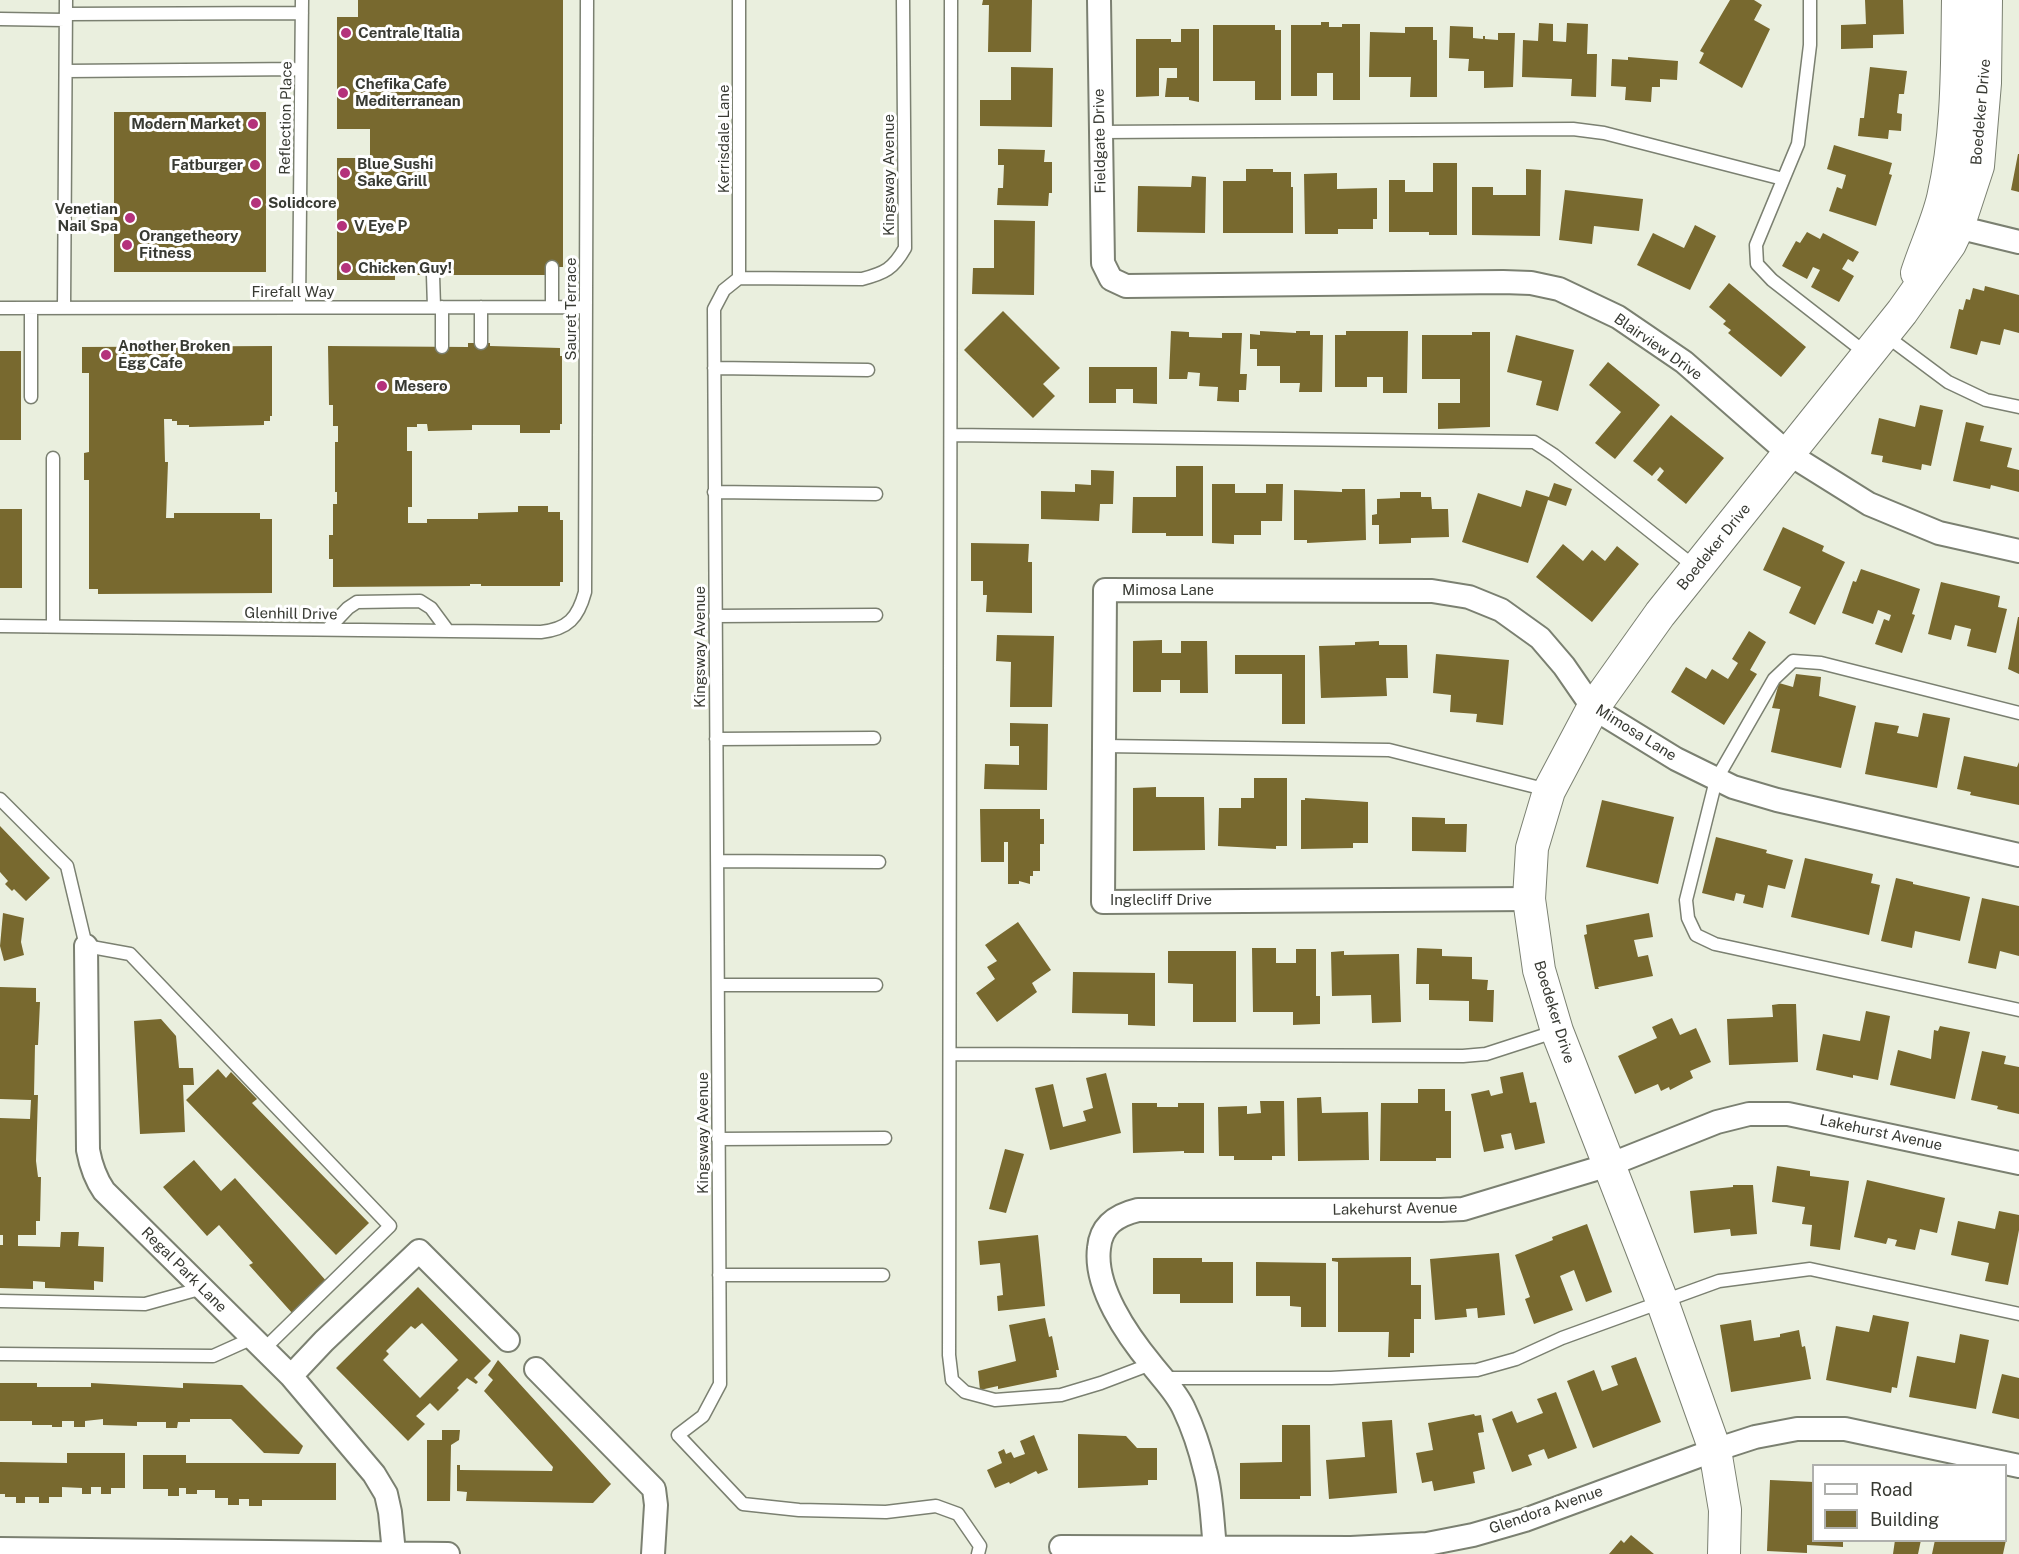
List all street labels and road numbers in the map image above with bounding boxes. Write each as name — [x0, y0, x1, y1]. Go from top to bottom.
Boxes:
street label: Boedeker Drive — [1967, 58, 1995, 166]
street label: Reflection Place — [276, 61, 296, 175]
street label: Kerrisdale Lane — [715, 85, 733, 193]
street label: Fieldgate Drive — [1090, 88, 1110, 194]
street label: Kingsway Avenue — [880, 114, 898, 236]
street label: Sauret Terrace — [562, 257, 580, 361]
street label: Firefall Way — [251, 283, 335, 301]
street label: Blairview Drive — [1610, 310, 1706, 384]
street label: Boedeker Drive — [1673, 500, 1755, 594]
street label: Mimosa Lane — [1122, 581, 1214, 599]
street label: Kingsway Avenue — [691, 586, 709, 708]
street label: Glenhill Drive — [244, 604, 338, 624]
street label: Mimosa Lane — [1592, 701, 1680, 765]
street label: Inglecliff Drive — [1110, 891, 1212, 909]
street label: Boedeker Drive — [1530, 958, 1578, 1066]
street label: Kingsway Avenue — [694, 1072, 712, 1194]
street label: Lakehurst Avenue — [1818, 1111, 1944, 1155]
street label: Lakehurst Avenue — [1332, 1199, 1458, 1219]
street label: Regal Park Lane — [138, 1224, 230, 1316]
street label: Glendora Avenue — [1487, 1482, 1605, 1538]

